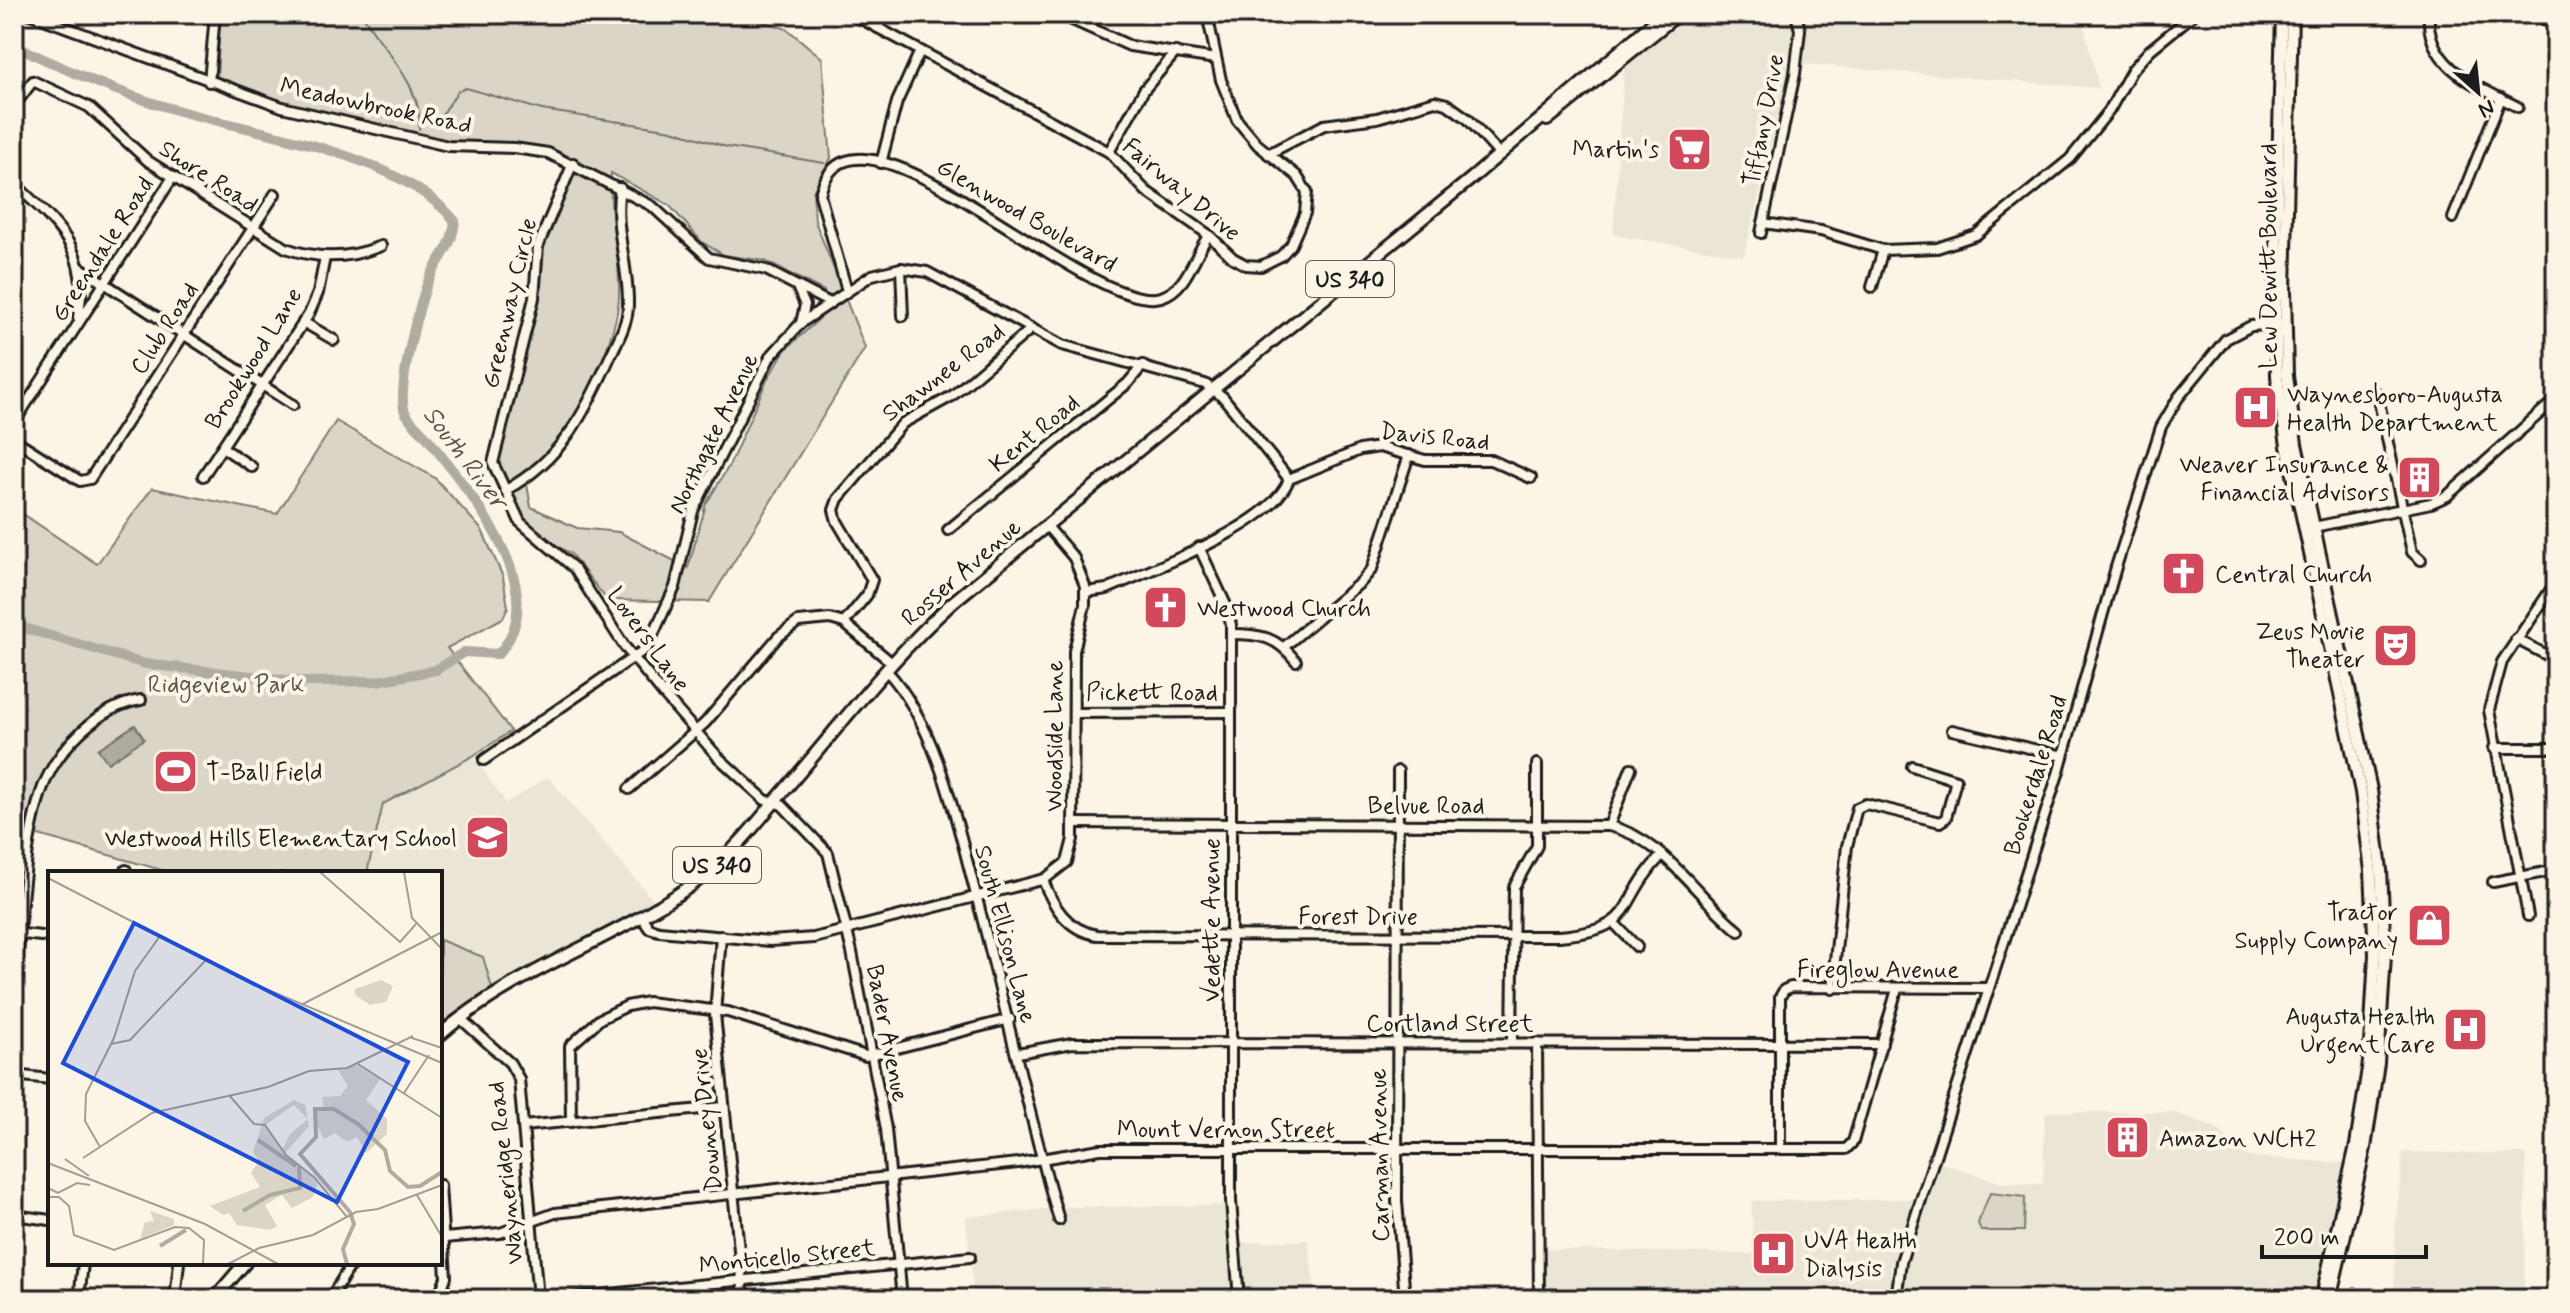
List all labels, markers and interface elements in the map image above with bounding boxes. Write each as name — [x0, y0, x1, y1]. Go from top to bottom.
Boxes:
street label: Tiffany Drive — [1737, 52, 1792, 189]
north arrow — [2438, 52, 2518, 132]
street label: Meadowbrook Road — [277, 71, 474, 142]
text: N — [2473, 92, 2499, 124]
supermarket icon: Martin's — [1666, 125, 1714, 173]
street label: Fairway Drive — [1115, 132, 1247, 249]
street label: Shore Road — [153, 134, 264, 221]
place label: Martin's — [1572, 135, 1659, 166]
street label: Lew Dewitt Boulevard — [2254, 143, 2285, 369]
street label: Glenwood Boulevard — [930, 152, 1122, 281]
street label: Greendale Road — [45, 171, 162, 328]
street label: Greenway Circle — [476, 215, 545, 392]
road number: US 340 — [1306, 261, 1394, 297]
street label: Club Road — [124, 277, 207, 381]
street label: Brookwood Lane — [198, 282, 310, 435]
street label: Shawnee Road — [876, 317, 1011, 429]
street label: Northgate Avenue — [662, 348, 767, 519]
place label: Waynesboro-Augusta Health Department — [2287, 380, 2503, 439]
hospital icon: Waynesboro-Augusta Health Department — [2232, 384, 2280, 432]
street label: Kent Road — [983, 388, 1087, 480]
water label: South River — [414, 400, 517, 520]
street label: Davis Road — [1379, 416, 1491, 459]
place label: Weaver Insurance & Financial Advisors — [2180, 450, 2389, 509]
building icon: Weaver Insurance & Financial Advisors — [2396, 454, 2444, 502]
street label: Rosser Avenue — [895, 512, 1029, 634]
church icon: Central Church — [2160, 550, 2208, 598]
place label: Central Church — [2215, 560, 2372, 591]
street label: Lovers Lane — [599, 581, 696, 698]
church icon: Westwood Church — [1142, 584, 1190, 632]
place label: Westwood Church — [1197, 594, 1371, 625]
place label: Zeus Movie Theater — [2255, 617, 2365, 676]
theatre icon: Zeus Movie Theater — [2372, 621, 2420, 669]
street label: Woodside Lane — [1040, 660, 1071, 812]
park label: Ridgeview Park — [148, 670, 304, 703]
street label: Pickett Road — [1086, 678, 1218, 709]
street label: Bookerdale Road — [1997, 692, 2075, 859]
sports icon: T-Ball Field — [151, 748, 199, 796]
place label: T-Ball Field — [206, 758, 323, 789]
street label: Belvue Road — [1367, 791, 1485, 822]
school or university icon: Westwood Hills Elementary School — [464, 814, 512, 862]
place label: Westwood Hills Elementary School — [105, 824, 457, 855]
street label: Vedette Avenue — [1197, 838, 1228, 1002]
street label: South Ellison Lane — [966, 842, 1043, 1027]
road number: US 340 — [673, 847, 761, 883]
inset map — [48, 871, 442, 1265]
place label: Tractor Supply Company — [2234, 898, 2398, 957]
street label: Forest Drive — [1298, 902, 1418, 933]
shop icon: Tractor Supply Company — [2405, 902, 2453, 950]
street label: Fireglow Avenue — [1797, 955, 1959, 988]
street label: Bader Avenue — [858, 962, 915, 1105]
place label: Augusta Health Urgent Care — [2285, 1002, 2435, 1064]
hospital icon: Augusta Health Urgent Care — [2442, 1006, 2490, 1054]
street label: Cortland Street — [1366, 1009, 1534, 1040]
street label: Downey Drive — [685, 1047, 730, 1193]
street label: Carman Avenue — [1363, 1068, 1398, 1242]
street label: Wayneridge Road — [481, 1080, 534, 1266]
building icon: Amazon WCH2 — [2104, 1114, 2152, 1162]
street label: Mount Vernon Street — [1117, 1115, 1335, 1146]
place label: Amazon WCH2 — [2159, 1124, 2317, 1155]
scale bar — [2262, 1209, 2426, 1259]
text: 200 m — [2274, 1223, 2340, 1254]
place label: UVA Health Dialysis — [1804, 1226, 1917, 1285]
hospital icon: UVA Health Dialysis — [1749, 1230, 1797, 1278]
street label: Monticello Street — [697, 1233, 877, 1282]

